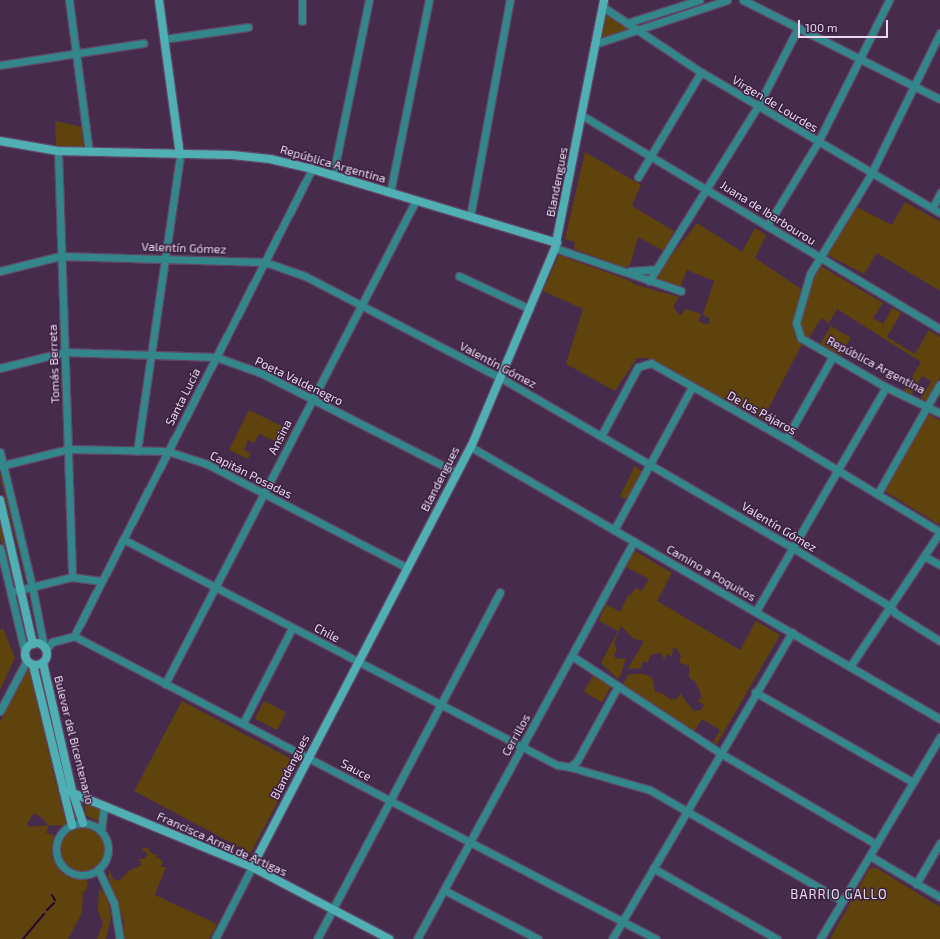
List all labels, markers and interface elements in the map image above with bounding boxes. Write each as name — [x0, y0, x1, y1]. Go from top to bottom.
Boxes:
scale bar — [800, 12, 890, 38]
text: 100 m — [805, 20, 837, 34]
street label: Virgen de Lourdes — [729, 73, 821, 135]
street label: República Argentina — [278, 142, 388, 186]
street label: Blandengues — [543, 146, 571, 218]
street label: Juana de Ibarbourou — [718, 178, 818, 248]
street label: Valentín Gómez — [141, 239, 227, 257]
street label: Tomás Berreta — [45, 324, 63, 404]
street label: República Argentina — [824, 333, 928, 397]
street label: Valentín Gómez — [457, 339, 539, 391]
street label: Poeta Valdenegro — [253, 353, 345, 409]
street label: Santa Lucía — [162, 366, 204, 428]
street label: De los Pájaros — [725, 388, 799, 438]
street label: Ansina — [265, 417, 295, 457]
street label: Blandengues — [417, 444, 463, 514]
street label: Capitán Posadas — [208, 448, 294, 502]
street label: Valentín Gómez — [739, 499, 819, 555]
street label: Camino a Poquitos — [664, 542, 758, 604]
street label: Chile — [312, 621, 342, 645]
street label: Bulevar del Bicentenario — [51, 674, 97, 806]
street label: Cerrillos — [499, 711, 533, 759]
street label: Blandengues — [267, 732, 313, 802]
street label: Sauce — [338, 756, 374, 784]
street label: Francisca Arnal de Artigas — [154, 809, 290, 879]
district label: BARRIO GALLO — [790, 886, 888, 902]

